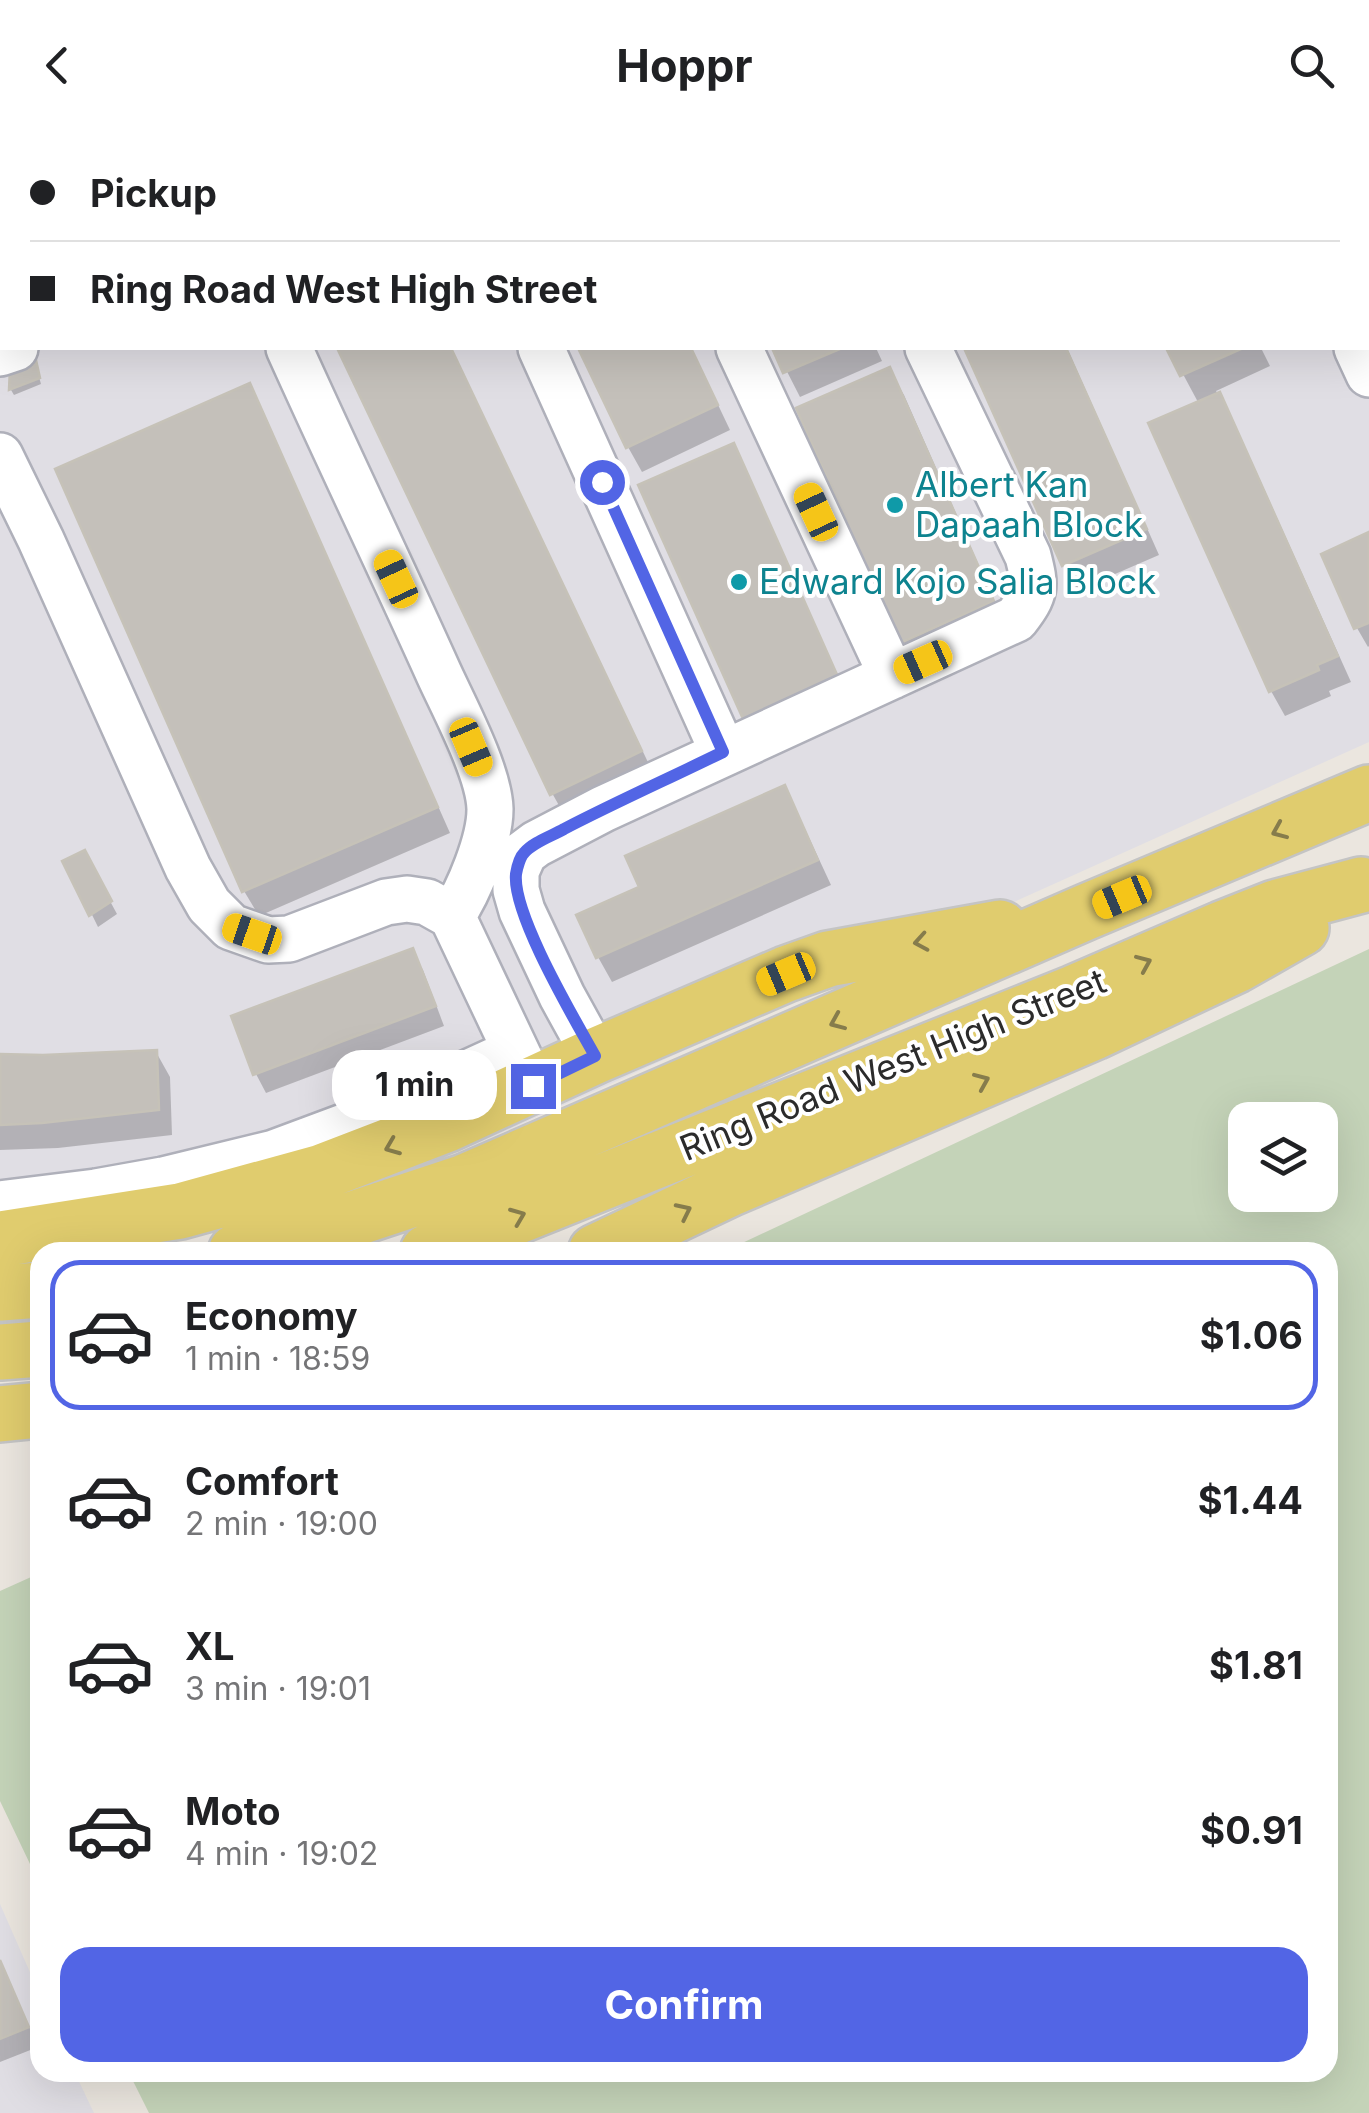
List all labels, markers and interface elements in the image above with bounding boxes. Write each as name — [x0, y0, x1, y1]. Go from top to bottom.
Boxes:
icon: back — [30, 38, 85, 93]
text: Hoppr — [616, 38, 753, 93]
icon: search — [1284, 38, 1339, 93]
text: Pickup — [90, 170, 217, 216]
text: Ring Road West High Street — [90, 266, 597, 312]
route start — [580, 460, 625, 505]
place label: Albert Kan Dapaah Block — [915, 463, 1143, 545]
car — [790, 478, 842, 546]
marker: Albert Kan Dapaah Block — [884, 494, 906, 516]
car — [370, 545, 422, 613]
place label: Edward Kojo Salia Block — [759, 560, 1156, 602]
marker: Edward Kojo Salia Block — [728, 571, 750, 593]
car — [889, 636, 957, 688]
car — [445, 714, 497, 780]
one-way arrow — [1271, 819, 1289, 839]
car — [1089, 871, 1155, 923]
car — [219, 910, 285, 958]
one-way arrow — [913, 931, 930, 952]
car — [753, 948, 819, 1000]
one-way arrow — [1134, 955, 1152, 975]
street label: Ring Road West High Street — [674, 959, 1112, 1169]
one-way arrow — [829, 1010, 847, 1030]
callout: 1 min — [333, 1051, 498, 1121]
route end — [511, 1064, 556, 1109]
text: 1 min — [375, 1065, 454, 1104]
one-way arrow — [972, 1073, 990, 1093]
map controls — [1228, 1102, 1338, 1212]
button: layers — [1228, 1102, 1338, 1212]
one-way arrow — [384, 1135, 401, 1155]
one-way arrow — [674, 1203, 692, 1223]
one-way arrow — [509, 1208, 526, 1228]
icon: car — [65, 1290, 155, 1380]
text: Economy — [185, 1293, 358, 1339]
text: $1.06 — [1200, 1312, 1303, 1358]
text: 1 min · 18:59 — [185, 1339, 370, 1378]
icon: car — [65, 1455, 155, 1545]
text: Comfort — [185, 1458, 339, 1504]
text: $1.44 — [1198, 1477, 1303, 1523]
text: 2 min · 19:00 — [185, 1504, 378, 1543]
icon: car — [65, 1620, 155, 1710]
text: XL — [185, 1623, 235, 1669]
text: $1.81 — [1209, 1642, 1303, 1688]
text: 3 min · 19:01 — [185, 1669, 371, 1708]
icon: car — [65, 1785, 155, 1875]
text: Moto — [185, 1788, 281, 1834]
text: $0.91 — [1200, 1807, 1303, 1853]
text: 4 min · 19:02 — [185, 1834, 378, 1873]
button: Confirm — [60, 1947, 1308, 2062]

